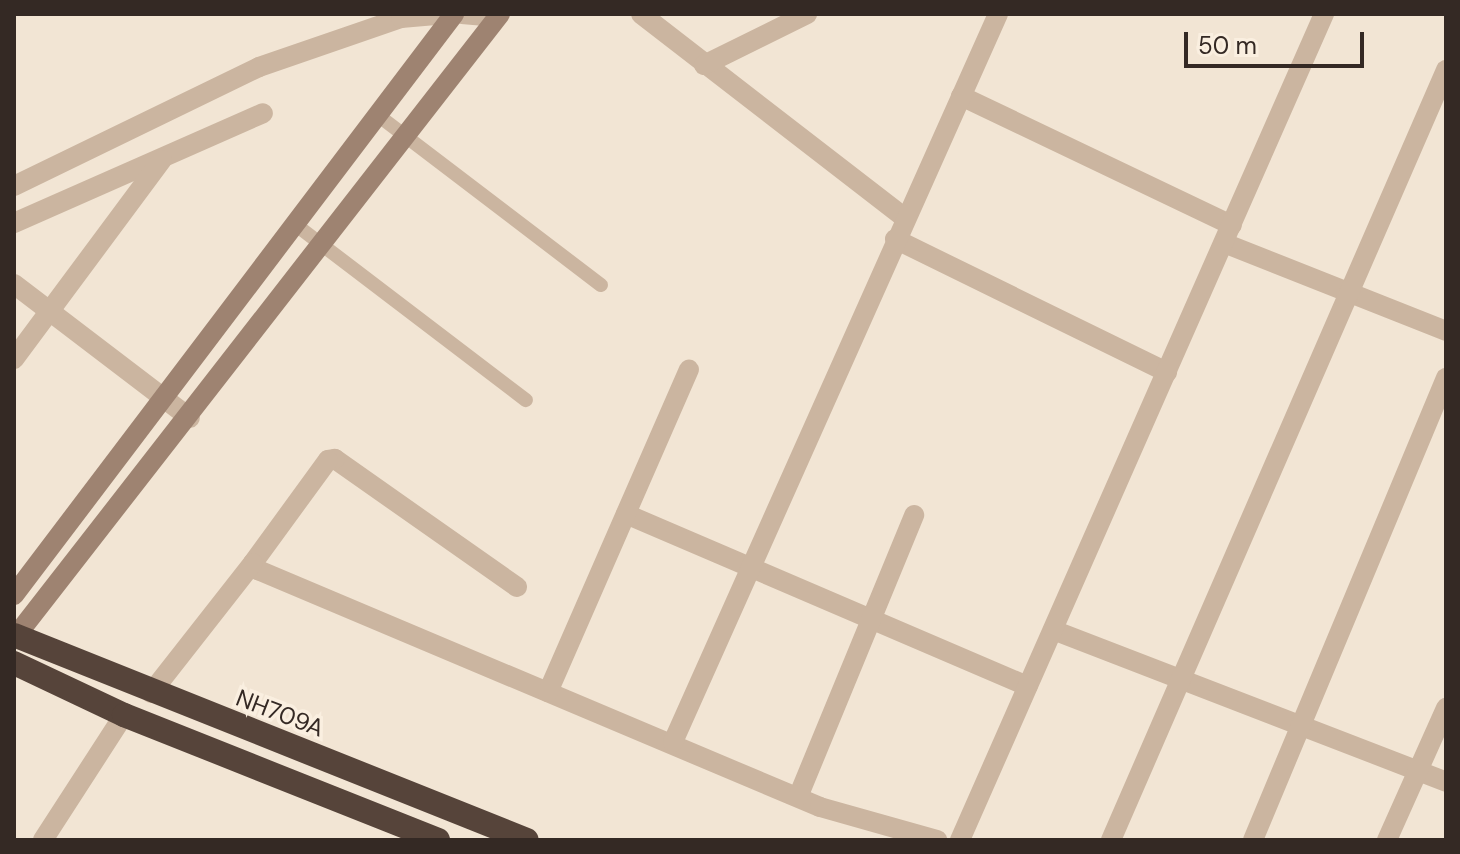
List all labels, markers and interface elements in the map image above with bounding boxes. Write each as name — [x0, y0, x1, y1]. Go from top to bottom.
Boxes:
scale bar — [1188, 16, 1368, 66]
text: 50 m — [1198, 30, 1257, 61]
street label: NH709A — [232, 683, 328, 743]

